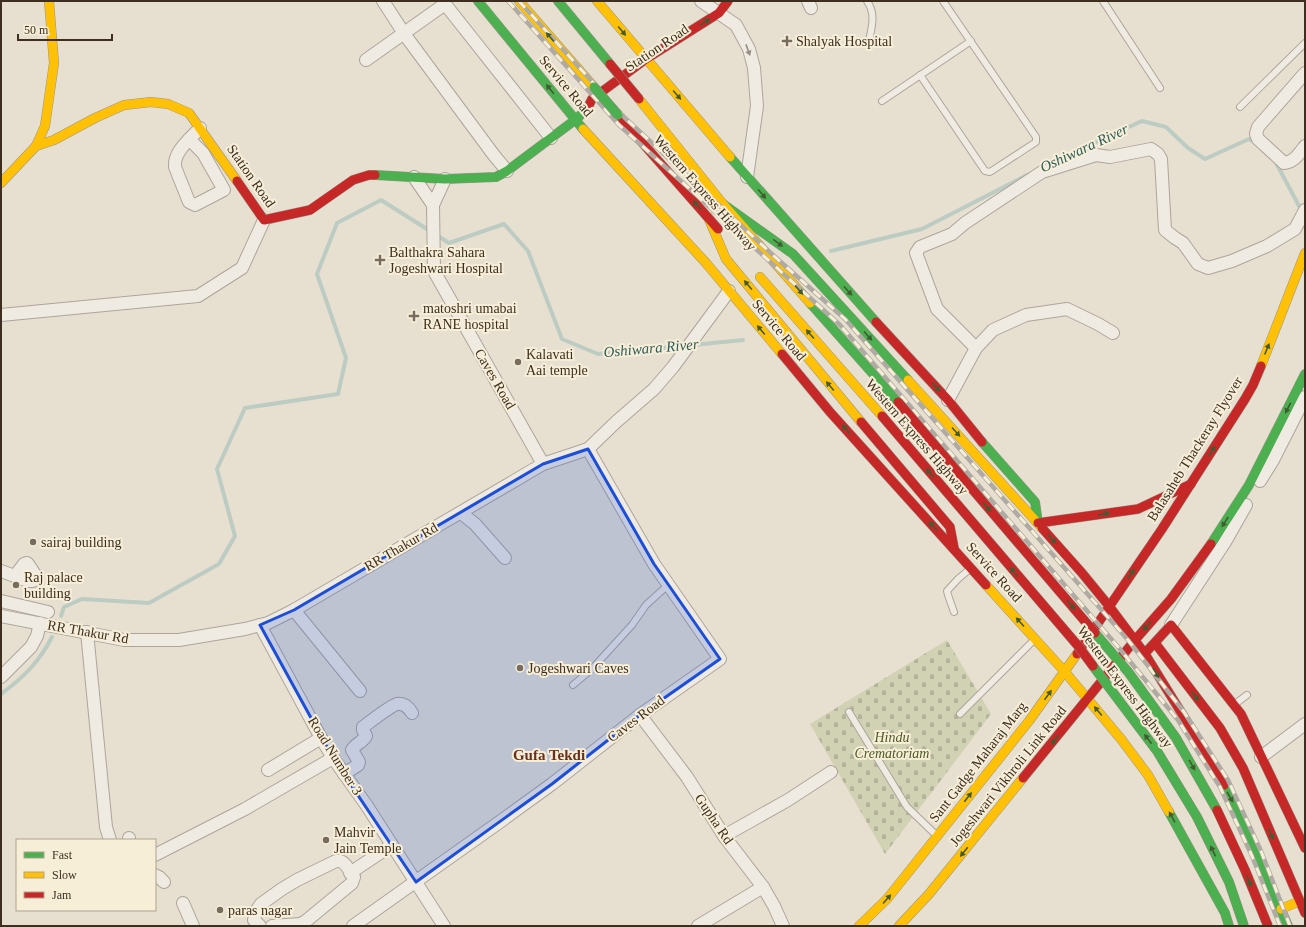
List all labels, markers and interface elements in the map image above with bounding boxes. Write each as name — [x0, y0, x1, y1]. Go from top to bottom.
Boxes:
scale bar — [18, 16, 112, 42]
one-way arrow — [699, 18, 711, 25]
street label: Station Road — [623, 21, 691, 75]
text: 50 m — [24, 23, 49, 37]
one-way arrow — [617, 26, 626, 35]
one-way arrow — [546, 32, 555, 41]
place label: Shalyak Hospital — [796, 34, 892, 49]
marker: Shalyak Hospital — [781, 35, 793, 47]
one-way arrow — [746, 45, 752, 57]
street label: Service Road — [536, 52, 596, 120]
one-way arrow — [546, 84, 555, 95]
one-way arrow — [672, 90, 681, 100]
water label: Oshiwara River — [1037, 121, 1131, 175]
street label: Western Express Highway — [651, 132, 759, 254]
street label: Station Road — [224, 142, 278, 210]
one-way arrow — [757, 188, 766, 199]
one-way arrow — [693, 200, 702, 209]
one-way arrow — [772, 239, 783, 247]
place label: Balthakra Sahara Jogeshwari Hospital — [389, 245, 503, 276]
marker: Balthakra Sahara Jogeshwari Hospital — [374, 254, 386, 266]
one-way arrow — [744, 280, 753, 290]
one-way arrow — [794, 285, 803, 295]
one-way arrow — [843, 286, 853, 296]
street label: Service Road — [749, 296, 809, 364]
place label: matoshri umabai RANE hospital — [423, 301, 517, 332]
marker: matoshri umabai RANE hospital — [408, 310, 420, 322]
one-way arrow — [757, 325, 766, 336]
one-way arrow — [806, 330, 815, 339]
one-way arrow — [863, 331, 873, 341]
water label: Oshiwara River — [603, 336, 699, 360]
one-way arrow — [1264, 343, 1270, 354]
street label: Caves Road — [472, 346, 518, 412]
place label: Kalavati Aai temple — [526, 347, 588, 378]
marker: Kalavati Aai temple — [513, 357, 523, 367]
street label: Balasaheb Thackeray Flyover — [1144, 374, 1246, 524]
street label: Western Express Highway — [863, 376, 971, 498]
one-way arrow — [825, 381, 835, 391]
one-way arrow — [931, 382, 941, 392]
one-way arrow — [1284, 403, 1291, 414]
one-way arrow — [841, 424, 850, 435]
one-way arrow — [951, 427, 960, 437]
one-way arrow — [1208, 446, 1216, 456]
one-way arrow — [925, 468, 934, 478]
one-way arrow — [982, 501, 991, 512]
one-way arrow — [1098, 511, 1110, 517]
one-way arrow — [1221, 517, 1229, 527]
street label: RR Thakur Rd — [362, 520, 440, 574]
one-way arrow — [929, 521, 938, 530]
one-way arrow — [1047, 534, 1056, 545]
place label: sairaj building — [41, 535, 122, 550]
marker: sairaj building — [28, 537, 38, 547]
street label: Service Road — [963, 539, 1025, 605]
one-way arrow — [1010, 567, 1019, 577]
one-way arrow — [1127, 569, 1135, 579]
place label: Raj palace building — [24, 570, 83, 601]
marker: Raj palace building — [11, 580, 21, 590]
one-way arrow — [1066, 601, 1075, 610]
street label: RR Thakur Rd — [46, 617, 130, 647]
one-way arrow — [1015, 617, 1025, 627]
one-way arrow — [1143, 621, 1152, 631]
street label: Western Express Highway — [1074, 623, 1176, 751]
place label: Jogeshwari Caves — [528, 661, 629, 676]
marker: Jogeshwari Caves — [515, 663, 525, 673]
one-way arrow — [1153, 667, 1160, 679]
one-way arrow — [1044, 689, 1052, 700]
one-way arrow — [1191, 691, 1200, 702]
street label: Caves Road — [605, 693, 667, 745]
street label: Sant Gadge Maharaj Marg — [926, 699, 1030, 825]
street label: Jogeshwari Vikhroli Link Road — [947, 703, 1069, 849]
one-way arrow — [1094, 706, 1102, 716]
street label: Road Number 3 — [305, 714, 365, 798]
park label: Hindu Crematoriam — [855, 730, 929, 761]
one-way arrow — [1144, 734, 1152, 744]
one-way arrow — [1050, 735, 1059, 746]
district label: Gufa Tekdi — [513, 747, 585, 763]
one-way arrow — [1188, 759, 1195, 770]
street label: Gupha Rd — [692, 791, 736, 847]
one-way arrow — [1226, 791, 1233, 803]
one-way arrow — [964, 792, 973, 803]
one-way arrow — [1169, 811, 1175, 823]
place label: Mahvir Jain Temple — [334, 825, 402, 856]
one-way arrow — [1269, 828, 1275, 840]
marker: Mahvir Jain Temple — [321, 835, 331, 845]
legend — [16, 839, 156, 911]
one-way arrow — [1210, 845, 1217, 857]
one-way arrow — [959, 846, 968, 857]
text: Fast — [52, 848, 73, 862]
text: Slow — [52, 868, 77, 882]
one-way arrow — [1247, 875, 1253, 887]
text: Jam — [52, 888, 72, 902]
one-way arrow — [882, 894, 892, 904]
place label: paras nagar — [228, 903, 292, 918]
marker: paras nagar — [215, 905, 225, 915]

